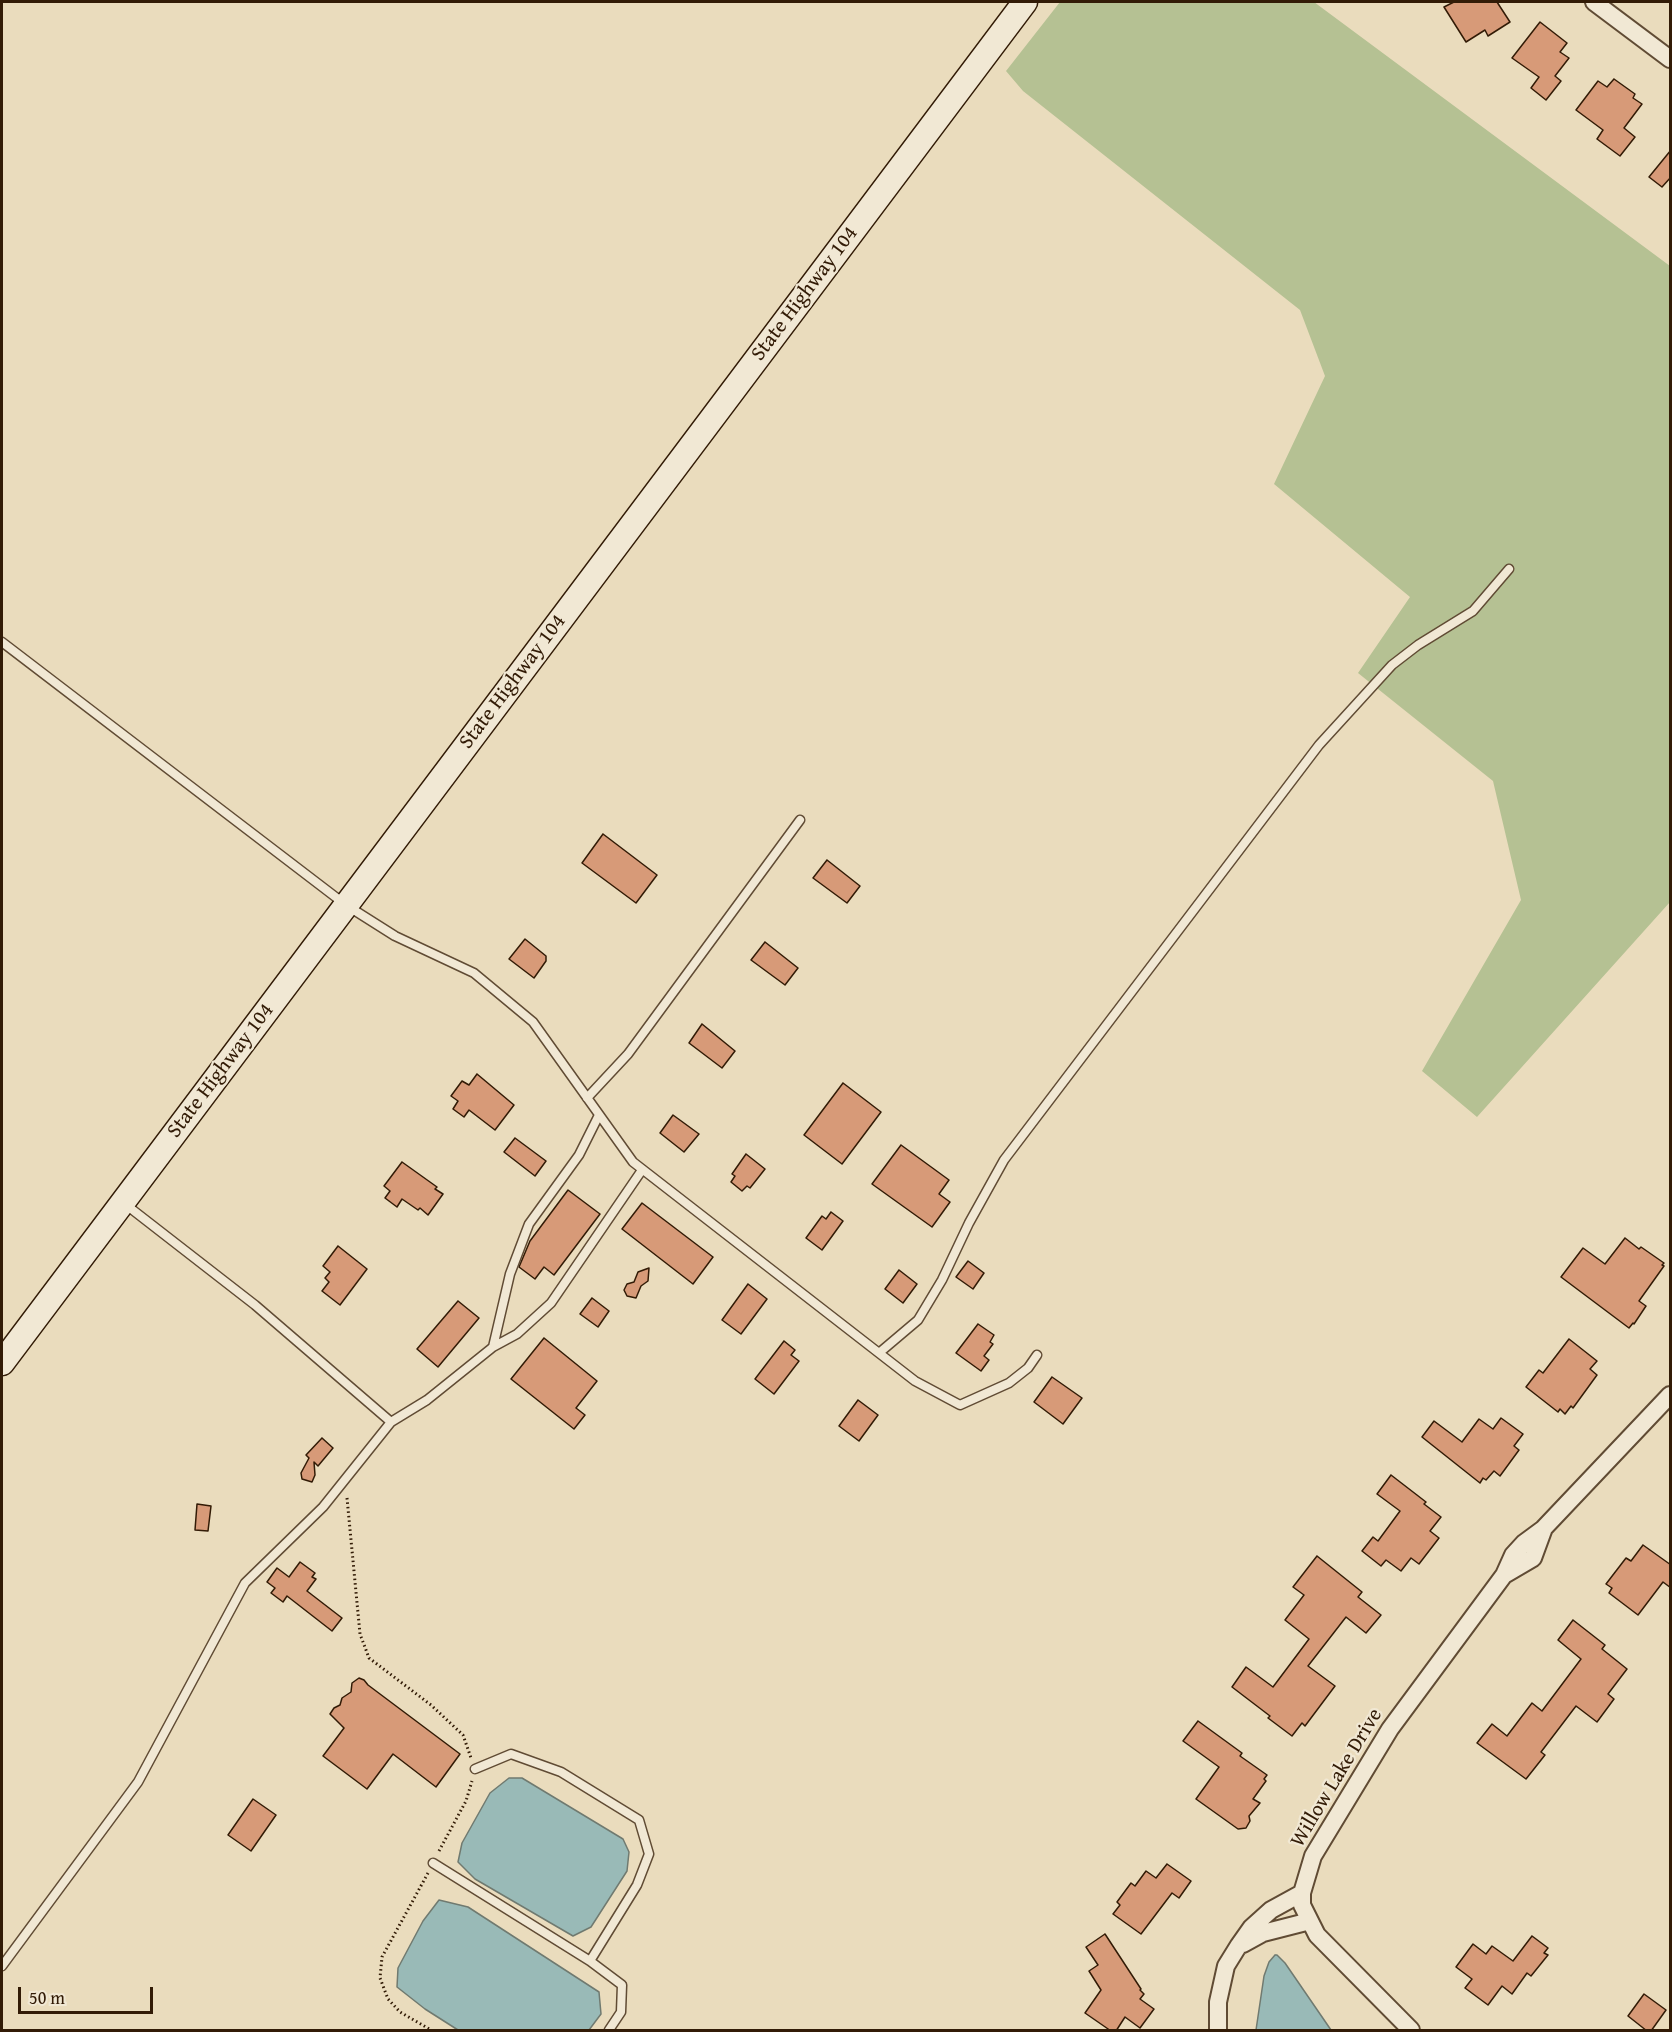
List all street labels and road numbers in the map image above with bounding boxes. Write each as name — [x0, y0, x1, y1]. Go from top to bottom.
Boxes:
street label: State Highway 104 — [746, 222, 864, 366]
street label: State Highway 104 — [454, 610, 572, 754]
street label: State Highway 104 — [162, 999, 280, 1143]
street label: Willow Lake Drive — [1286, 1704, 1388, 1852]

